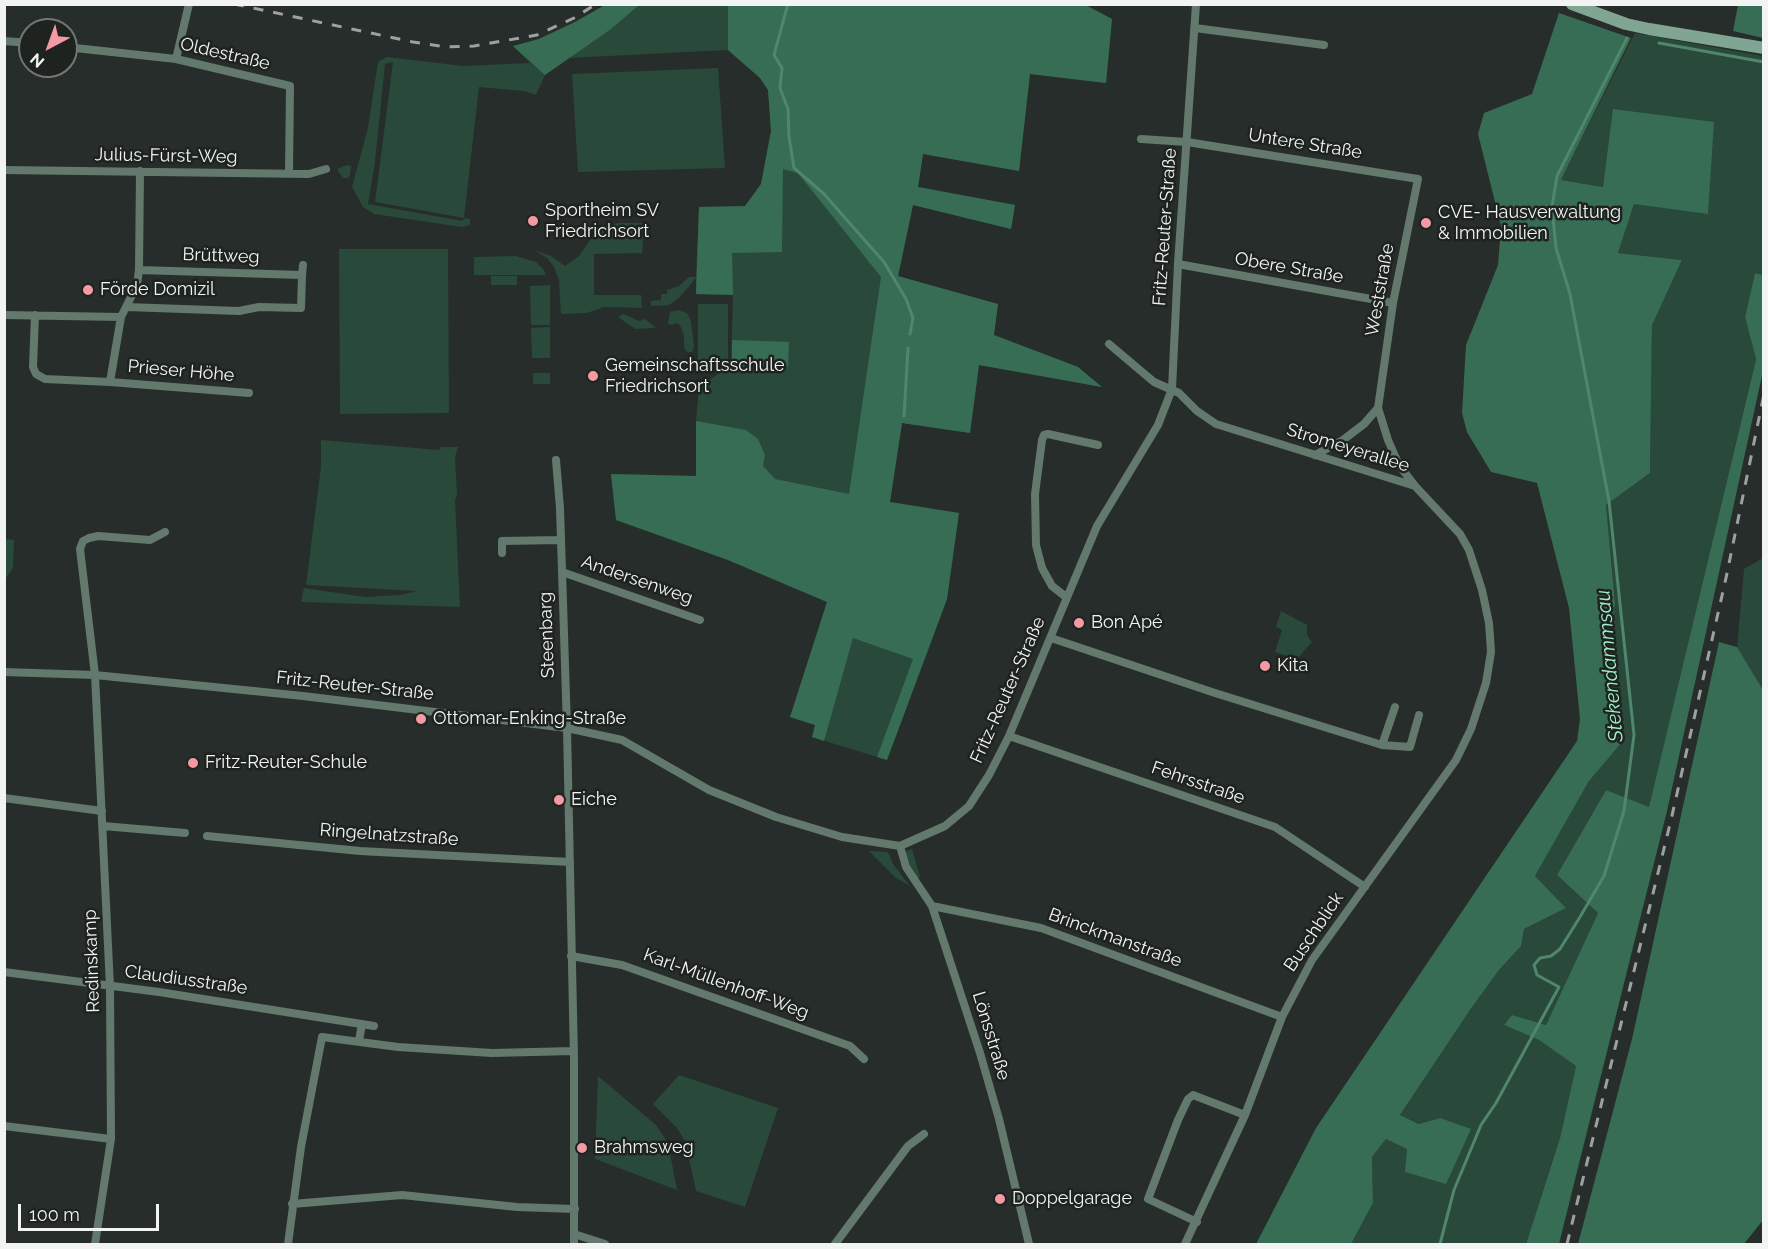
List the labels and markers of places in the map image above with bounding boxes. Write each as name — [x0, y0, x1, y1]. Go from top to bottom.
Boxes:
place label: Sportheim SV Friedrichsort — [545, 200, 659, 242]
place label: CVE- Hausverwaltung & Immobilien — [1438, 202, 1621, 244]
marker: Sportheim SV Friedrichsort — [526, 214, 540, 228]
marker: CVE- Hausverwaltung & Immobilien — [1419, 216, 1433, 230]
place label: Förde Domizil — [100, 279, 215, 301]
marker: Förde Domizil — [81, 283, 95, 297]
place label: Gemeinschaftsschule Friedrichsort — [605, 355, 785, 398]
marker: Gemeinschaftsschule Friedrichsort — [586, 369, 600, 383]
place label: Bon Apé — [1091, 612, 1163, 634]
marker: Bon Apé — [1072, 616, 1086, 630]
place label: Kita — [1277, 655, 1308, 677]
marker: Kita — [1258, 659, 1272, 673]
place label: Ottomar-Enking-Straße — [433, 708, 626, 730]
marker: Ottomar-Enking-Straße — [414, 712, 428, 726]
place label: Fritz-Reuter-Schule — [205, 752, 367, 774]
marker: Fritz-Reuter-Schule — [186, 756, 200, 770]
place label: Eiche — [571, 789, 617, 811]
marker: Eiche — [552, 793, 566, 807]
place label: Brahmsweg — [594, 1137, 694, 1159]
marker: Brahmsweg — [575, 1141, 589, 1155]
place label: Doppelgarage — [1012, 1188, 1132, 1210]
marker: Doppelgarage — [993, 1192, 1007, 1206]

